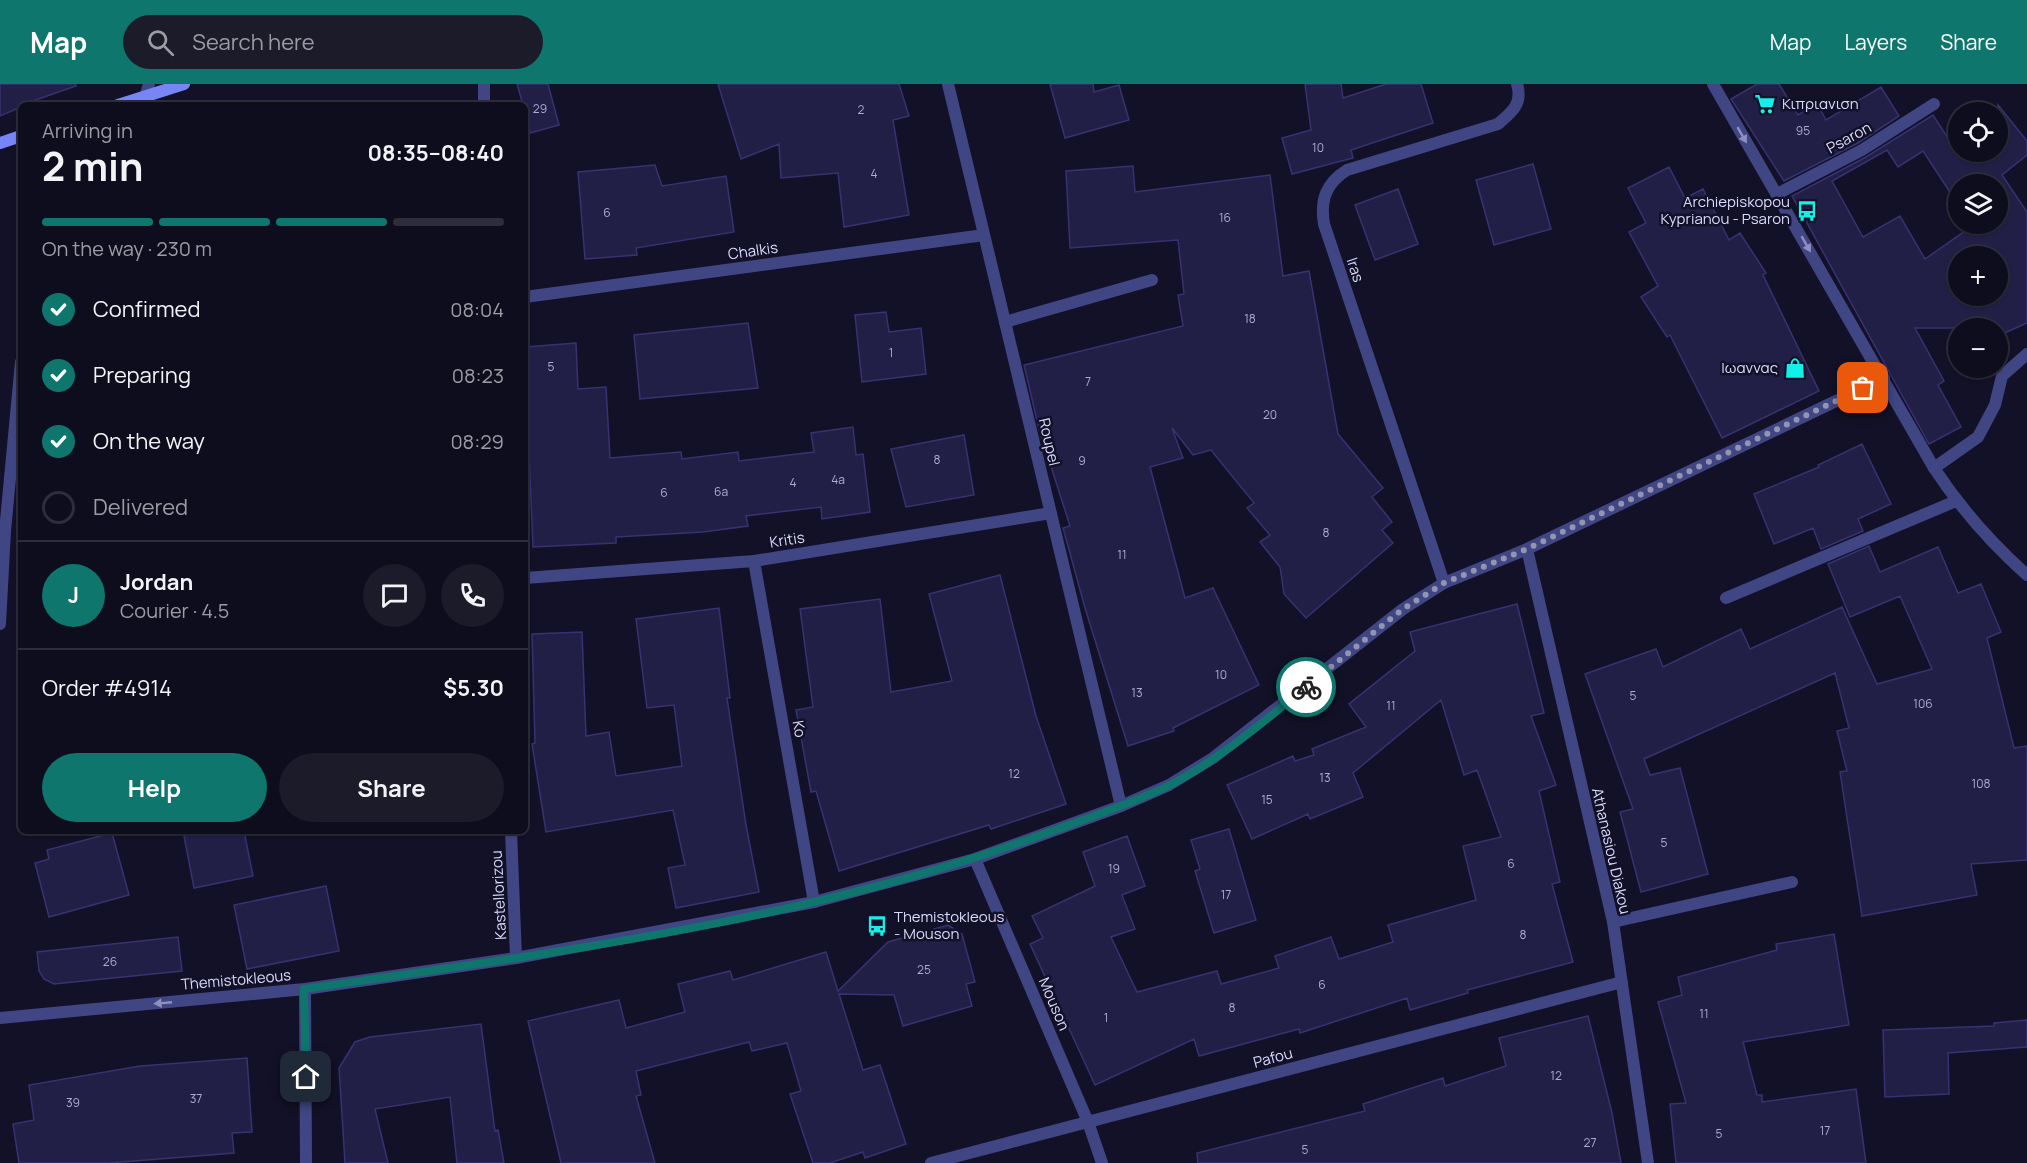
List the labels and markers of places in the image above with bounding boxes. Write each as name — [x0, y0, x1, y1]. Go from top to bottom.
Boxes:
supermarket icon: Κιπριανιση — [1753, 92, 1777, 116]
place label: Κιπριανιση — [1782, 93, 1859, 114]
place label: Archiepiskopou Kyprianou - Psaron — [1660, 191, 1790, 229]
bus stop icon: Archiepiskopou Kyprianou - Psaron — [1795, 199, 1819, 223]
shop icon: Ιωαννας — [1783, 356, 1807, 380]
place label: Ιωαννας — [1721, 357, 1778, 378]
pin — [1837, 362, 1888, 413]
place label: Themistokleous - Mouson — [894, 906, 1005, 944]
bus stop icon: Themistokleous - Mouson — [865, 914, 889, 938]
pin — [280, 1051, 331, 1102]

